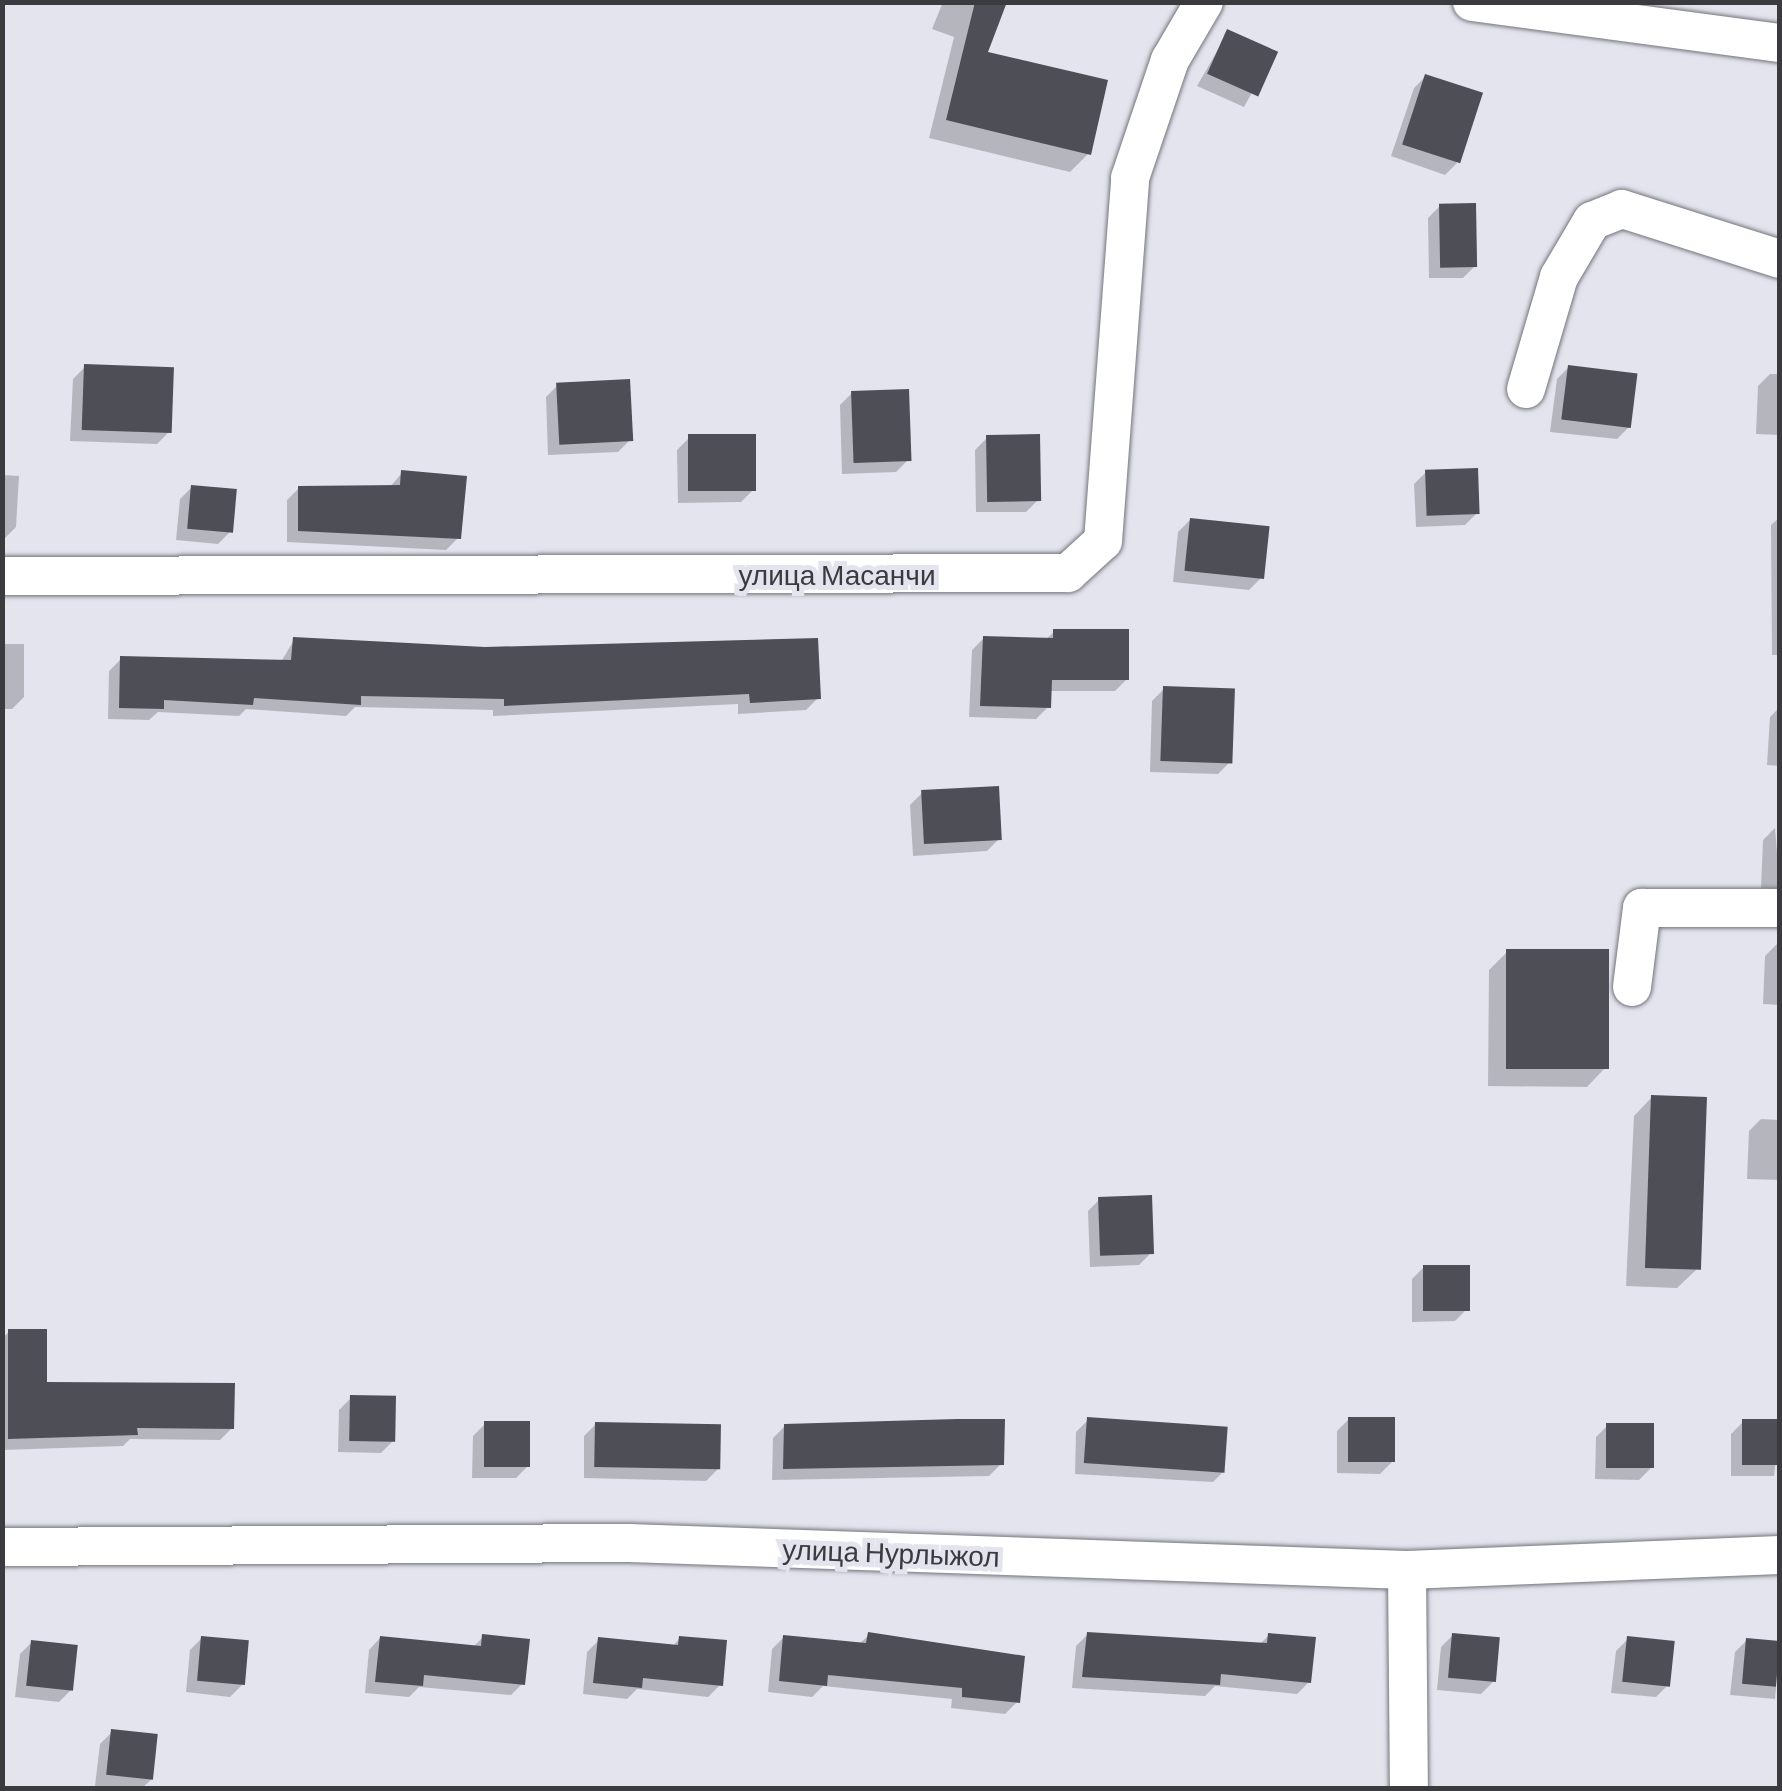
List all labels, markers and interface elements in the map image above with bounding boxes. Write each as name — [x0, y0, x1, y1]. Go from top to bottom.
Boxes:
street label: улица Масанчи — [738, 557, 936, 591]
street label: улица Нурлыжол — [782, 1531, 1000, 1573]

